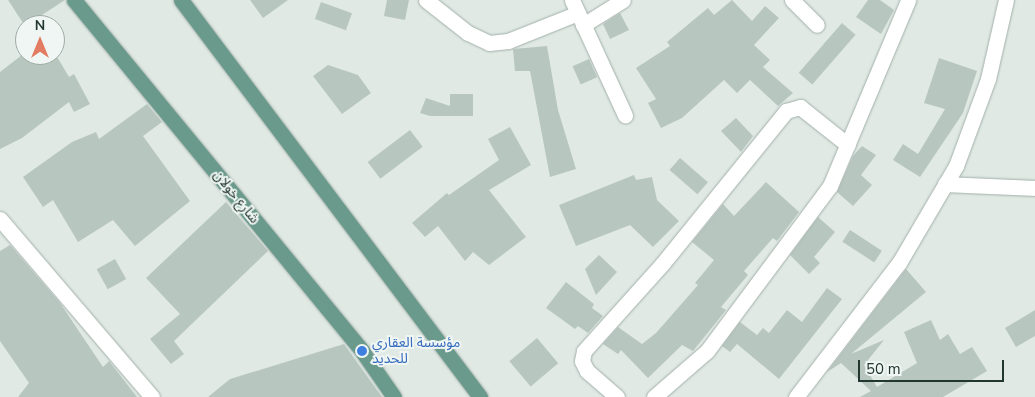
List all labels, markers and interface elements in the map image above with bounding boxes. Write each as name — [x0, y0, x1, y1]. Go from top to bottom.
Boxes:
north arrow — [15, 15, 65, 65]
text: N — [35, 16, 45, 35]
street label: شارع خولان — [209, 167, 263, 227]
place label: مؤسسة العقاري للحديد — [372, 335, 460, 368]
marker: مؤسسة العقاري للحديد — [356, 345, 368, 357]
scale bar — [860, 350, 1006, 382]
text: 50 m — [866, 359, 901, 379]

